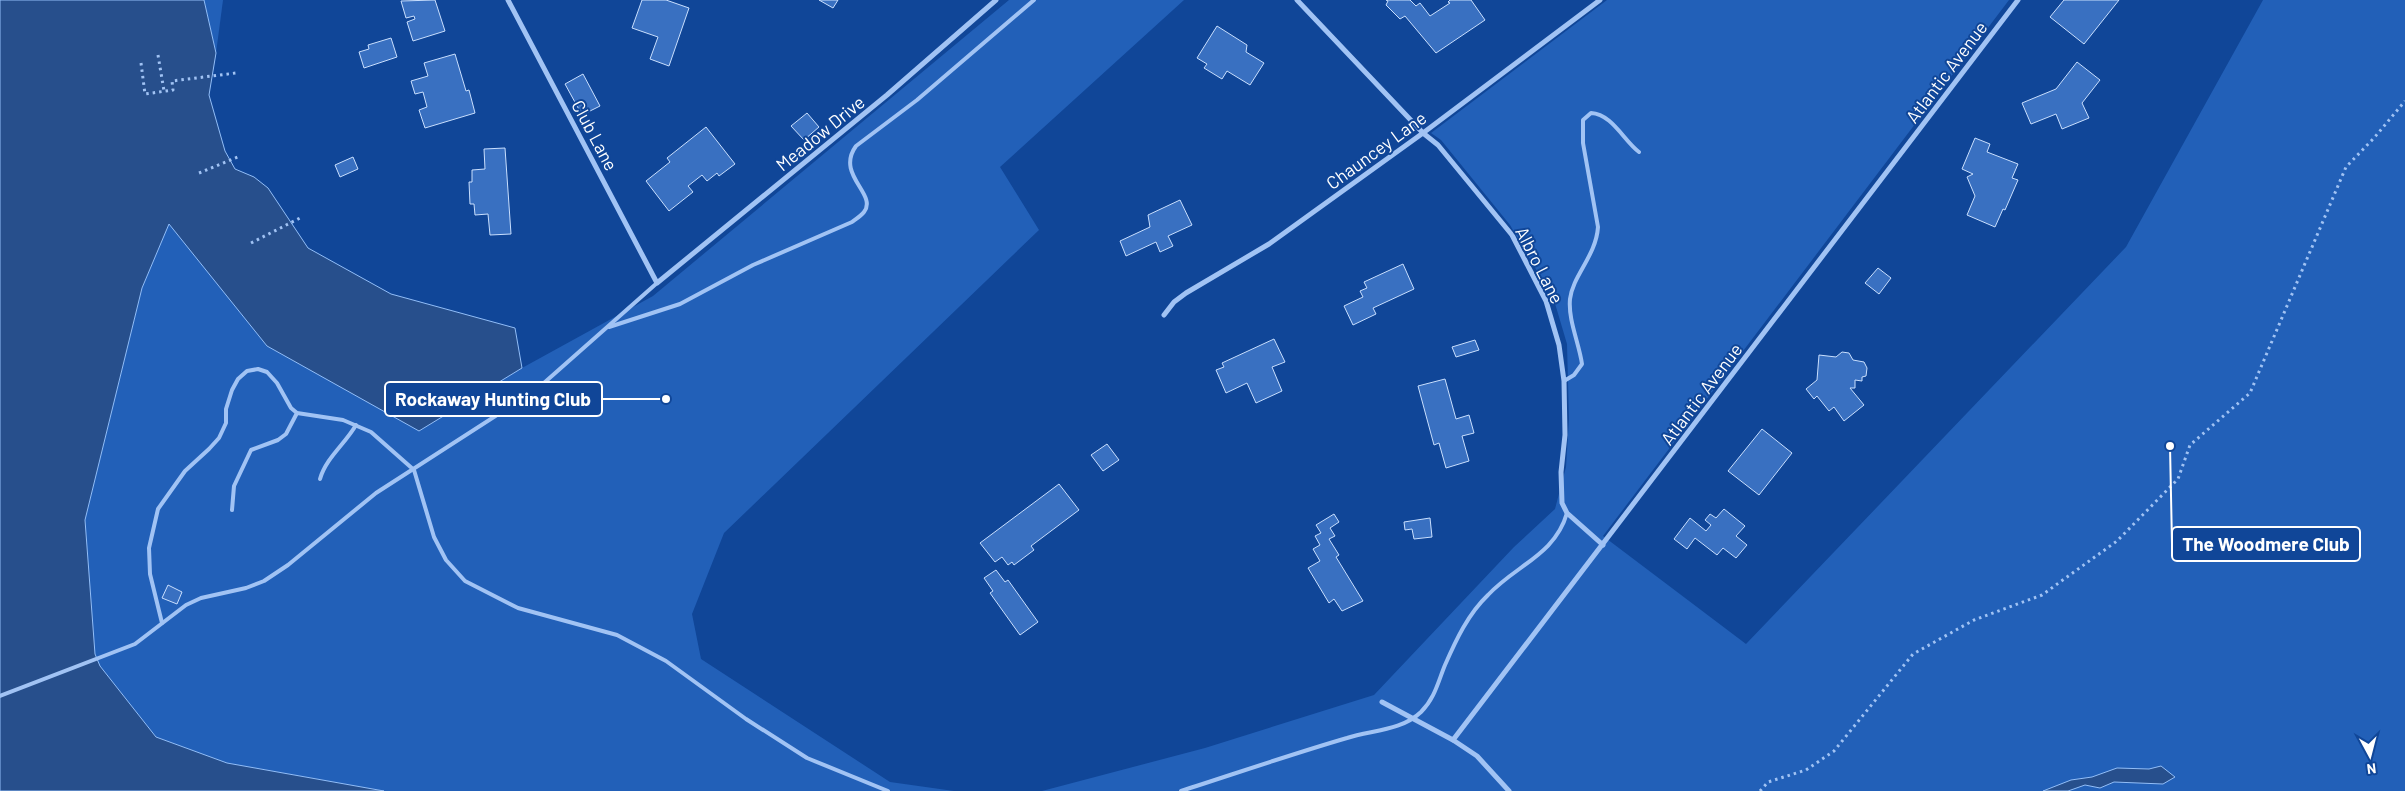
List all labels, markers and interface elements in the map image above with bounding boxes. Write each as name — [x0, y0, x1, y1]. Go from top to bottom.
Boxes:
street label: Atlantic Avenue — [1901, 17, 1991, 127]
street label: Meadow Drive — [771, 91, 869, 175]
street label: Club Lane — [567, 96, 623, 174]
street label: Chauncey Lane — [1322, 106, 1430, 194]
street label: Albro Lane — [1511, 223, 1569, 307]
street label: Atlantic Avenue — [1656, 339, 1746, 449]
callout: Rockaway Hunting Club — [385, 382, 602, 416]
text: Rockaway Hunting Club — [395, 387, 591, 410]
callout: The Woodmere Club — [2172, 527, 2360, 561]
text: The Woodmere Club — [2182, 532, 2350, 555]
north arrow — [2345, 731, 2395, 781]
text: N — [2366, 760, 2377, 778]

